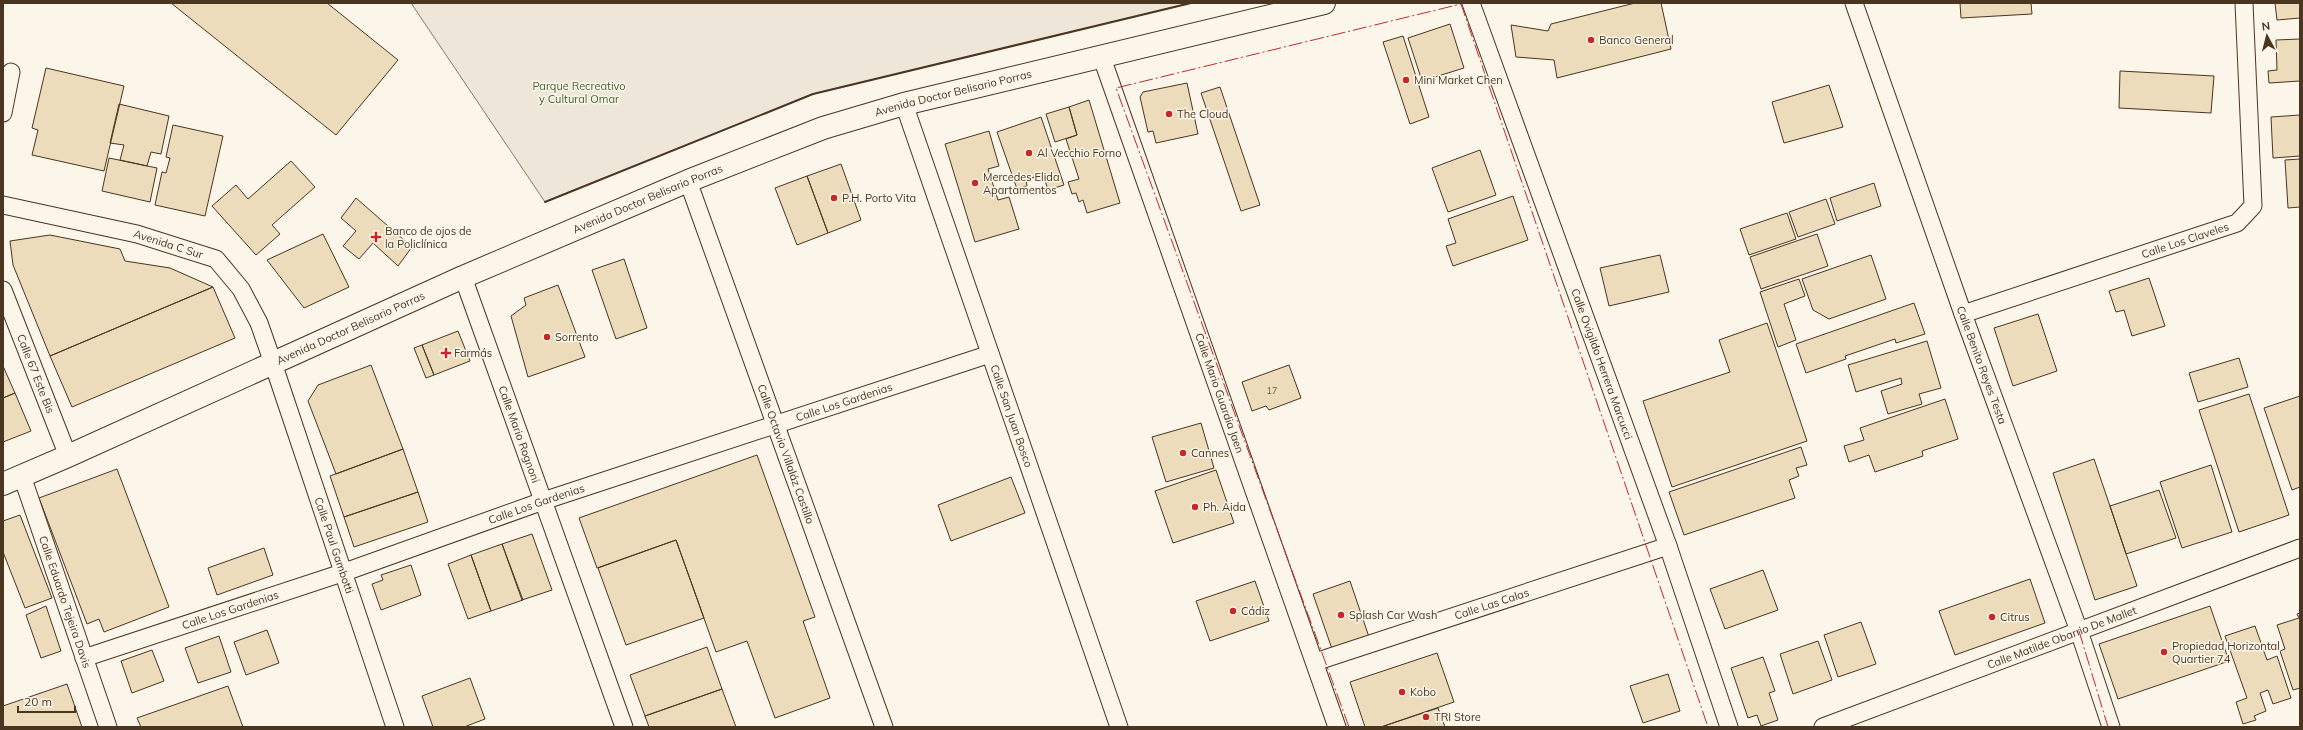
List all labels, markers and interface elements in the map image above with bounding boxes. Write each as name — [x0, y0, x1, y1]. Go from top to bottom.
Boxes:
north arrow — [2247, 16, 2287, 56]
text: N — [2261, 19, 2271, 34]
place label: Banco General — [1599, 33, 1674, 47]
marker: Banco General — [1586, 35, 1596, 45]
street label: Avenida Doctor Belisario Porras — [873, 67, 1033, 119]
place label: Mini Market Chen — [1414, 73, 1503, 87]
marker: Mini Market Chen — [1401, 75, 1411, 85]
park label: Parque Recreativo y Cultural Omar — [532, 79, 626, 106]
place label: The Cloud — [1177, 107, 1228, 121]
marker: The Cloud — [1164, 109, 1174, 119]
place label: Al Vecchio Forno — [1037, 146, 1122, 160]
marker: Al Vecchio Forno — [1024, 148, 1034, 158]
street label: Avenida Doctor Belisario Porras — [570, 161, 725, 236]
place label: Mercedes Elida Apartamentos — [983, 170, 1059, 197]
marker: Mercedes Elida Apartamentos — [970, 178, 980, 188]
place label: P.H. Porto Vita — [842, 191, 916, 205]
marker: P.H. Porto Vita — [829, 193, 839, 203]
street label: Calle Los Claveles — [2140, 219, 2231, 261]
place label: Banco de ojos de la Policlínica — [385, 224, 472, 251]
street label: Avenida C Sur — [132, 226, 205, 262]
marker: Banco de ojos de la Policlínica — [370, 231, 382, 243]
street label: Calle Ovigildo Herrera Marcucci — [1568, 287, 1636, 441]
street label: Avenida Doctor Belisario Porras — [274, 288, 427, 368]
street label: Calle Benito Reyes Testa — [1954, 304, 2010, 426]
place label: Sorrento — [555, 330, 599, 344]
street label: Calle Mario Guardia Jaen — [1192, 331, 1247, 455]
street label: Calle 67 Este Bis — [14, 332, 58, 416]
marker: Sorrento — [542, 332, 552, 342]
place label: Farmás — [454, 346, 492, 360]
marker: Farmás — [441, 348, 451, 358]
street label: Calle San Juan Bosco — [987, 363, 1036, 469]
street label: Calle Los Gardenias — [794, 380, 894, 424]
street label: Calle Octavio Villaláz Castillo — [754, 382, 817, 526]
street label: Calle Mario Rognoni — [495, 384, 543, 485]
house number: 17 — [1267, 385, 1277, 396]
place label: Cannes — [1191, 446, 1229, 460]
marker: Cannes — [1178, 448, 1188, 458]
street label: Calle Los Gardenias — [486, 481, 586, 527]
street label: Calle Paul Gambotti — [311, 495, 357, 595]
place label: Ph. Aida — [1203, 500, 1246, 514]
marker: Ph. Aida — [1190, 502, 1200, 512]
street label: Calle Eduardo Tejeira Davis — [36, 534, 94, 670]
street label: Calle Las Calas — [1453, 585, 1531, 623]
street label: Calle Los Gardenias — [180, 587, 280, 632]
street label: Calle Matilde Obarrio De Mallet — [1985, 603, 2139, 672]
place label: Cádiz — [1241, 604, 1270, 618]
marker: Cádiz — [1228, 606, 1238, 616]
place label: Splash Car Wash — [1349, 608, 1437, 622]
marker: Splash Car Wash — [1336, 610, 1346, 620]
place label: Citrus — [2000, 610, 2030, 624]
marker: Citrus — [1987, 612, 1997, 622]
place label: Propiedad Horizontal Quartier 74 — [2172, 639, 2280, 666]
marker: Propiedad Horizontal Quartier 74 — [2159, 647, 2169, 657]
place label: Kobo — [1410, 685, 1436, 699]
marker: Kobo — [1397, 687, 1407, 697]
scale bar — [18, 688, 75, 714]
text: 20 m — [24, 694, 52, 709]
place label: TRI Store — [1434, 710, 1481, 724]
marker: TRI Store — [1421, 712, 1431, 722]

